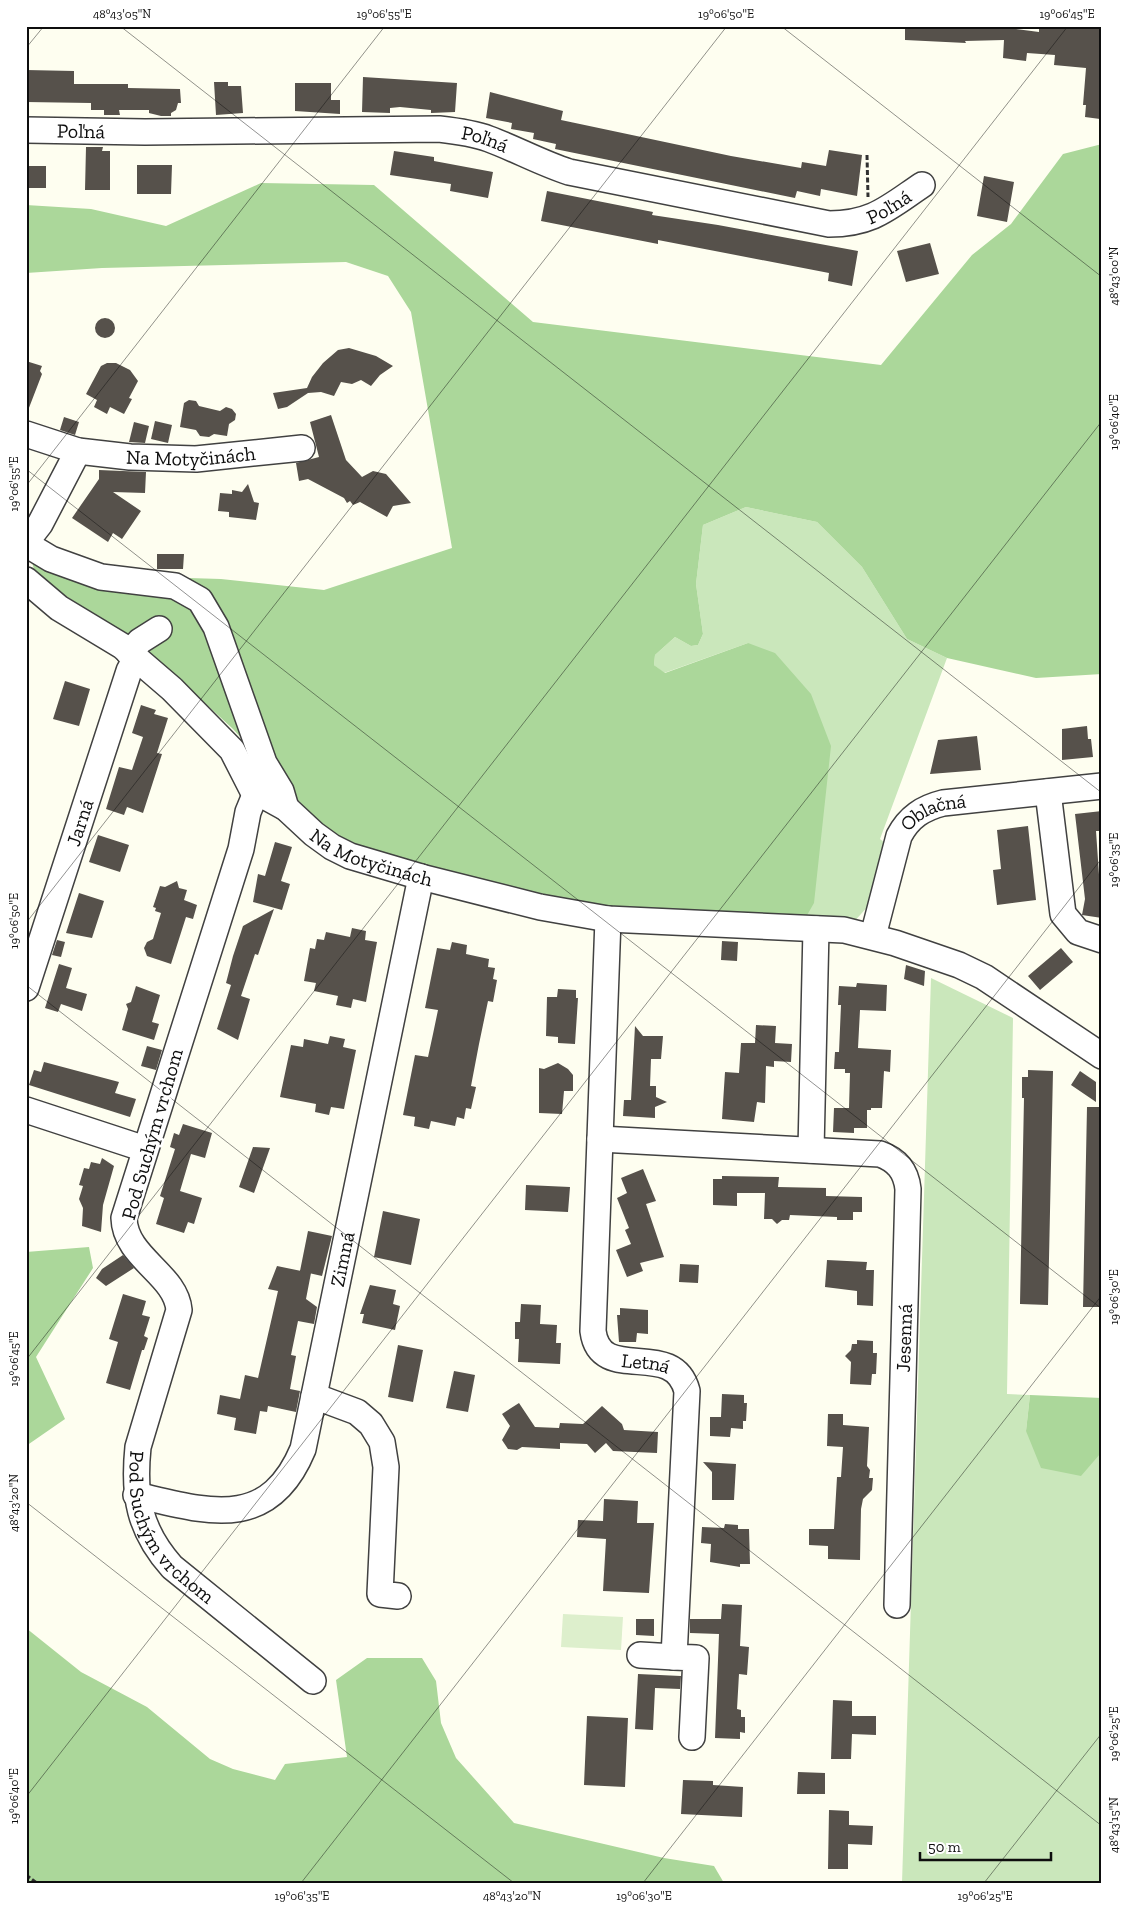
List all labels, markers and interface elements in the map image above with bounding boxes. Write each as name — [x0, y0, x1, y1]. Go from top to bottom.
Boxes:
text: 48°43'05"N — [93, 7, 151, 21]
text: 19°06'55"E — [356, 7, 412, 21]
text: 19°06'50"E — [698, 7, 754, 21]
text: 19°06'45"E — [1040, 7, 1095, 21]
street label: Poľná — [57, 119, 106, 143]
street label: Poľná — [459, 120, 512, 158]
street label: Poľná — [863, 184, 916, 229]
text: 48°43'00"N — [1107, 246, 1121, 305]
text: 19°06'40"E — [1107, 394, 1121, 450]
street label: Na Motyčinách — [126, 441, 258, 471]
text: 19°06'55"E — [7, 456, 21, 512]
street label: Oblačná — [895, 789, 968, 836]
street label: Jarná — [61, 796, 99, 849]
street label: Na Motyčinách — [305, 823, 436, 892]
text: 19°06'35"E — [1107, 833, 1121, 887]
text: 19°06'50"E — [7, 893, 21, 949]
street label: Pod Suchým vrchom — [116, 1045, 188, 1222]
street label: Zimná — [325, 1229, 360, 1289]
text: 19°06'30"E — [1107, 1269, 1121, 1325]
street label: Jesenná — [891, 1303, 917, 1373]
text: 19°06'45"E — [7, 1332, 21, 1387]
street label: Letná — [620, 1348, 674, 1379]
street label: Pod Suchým vrchom — [124, 1450, 220, 1609]
text: 48°43'20"N — [7, 1474, 21, 1532]
text: 19°06'25"E — [1107, 1706, 1121, 1762]
text: 19°06'40"E — [7, 1768, 21, 1824]
text: 48°43'15"N — [1107, 1797, 1121, 1853]
scale bar — [920, 1829, 1052, 1861]
text: 50 m — [928, 1838, 961, 1856]
text: 19°06'35"E — [275, 1889, 329, 1903]
text: 48°43'20"N — [483, 1889, 541, 1903]
text: 19°06'30"E — [616, 1889, 672, 1903]
text: 19°06'25"E — [957, 1889, 1013, 1903]

